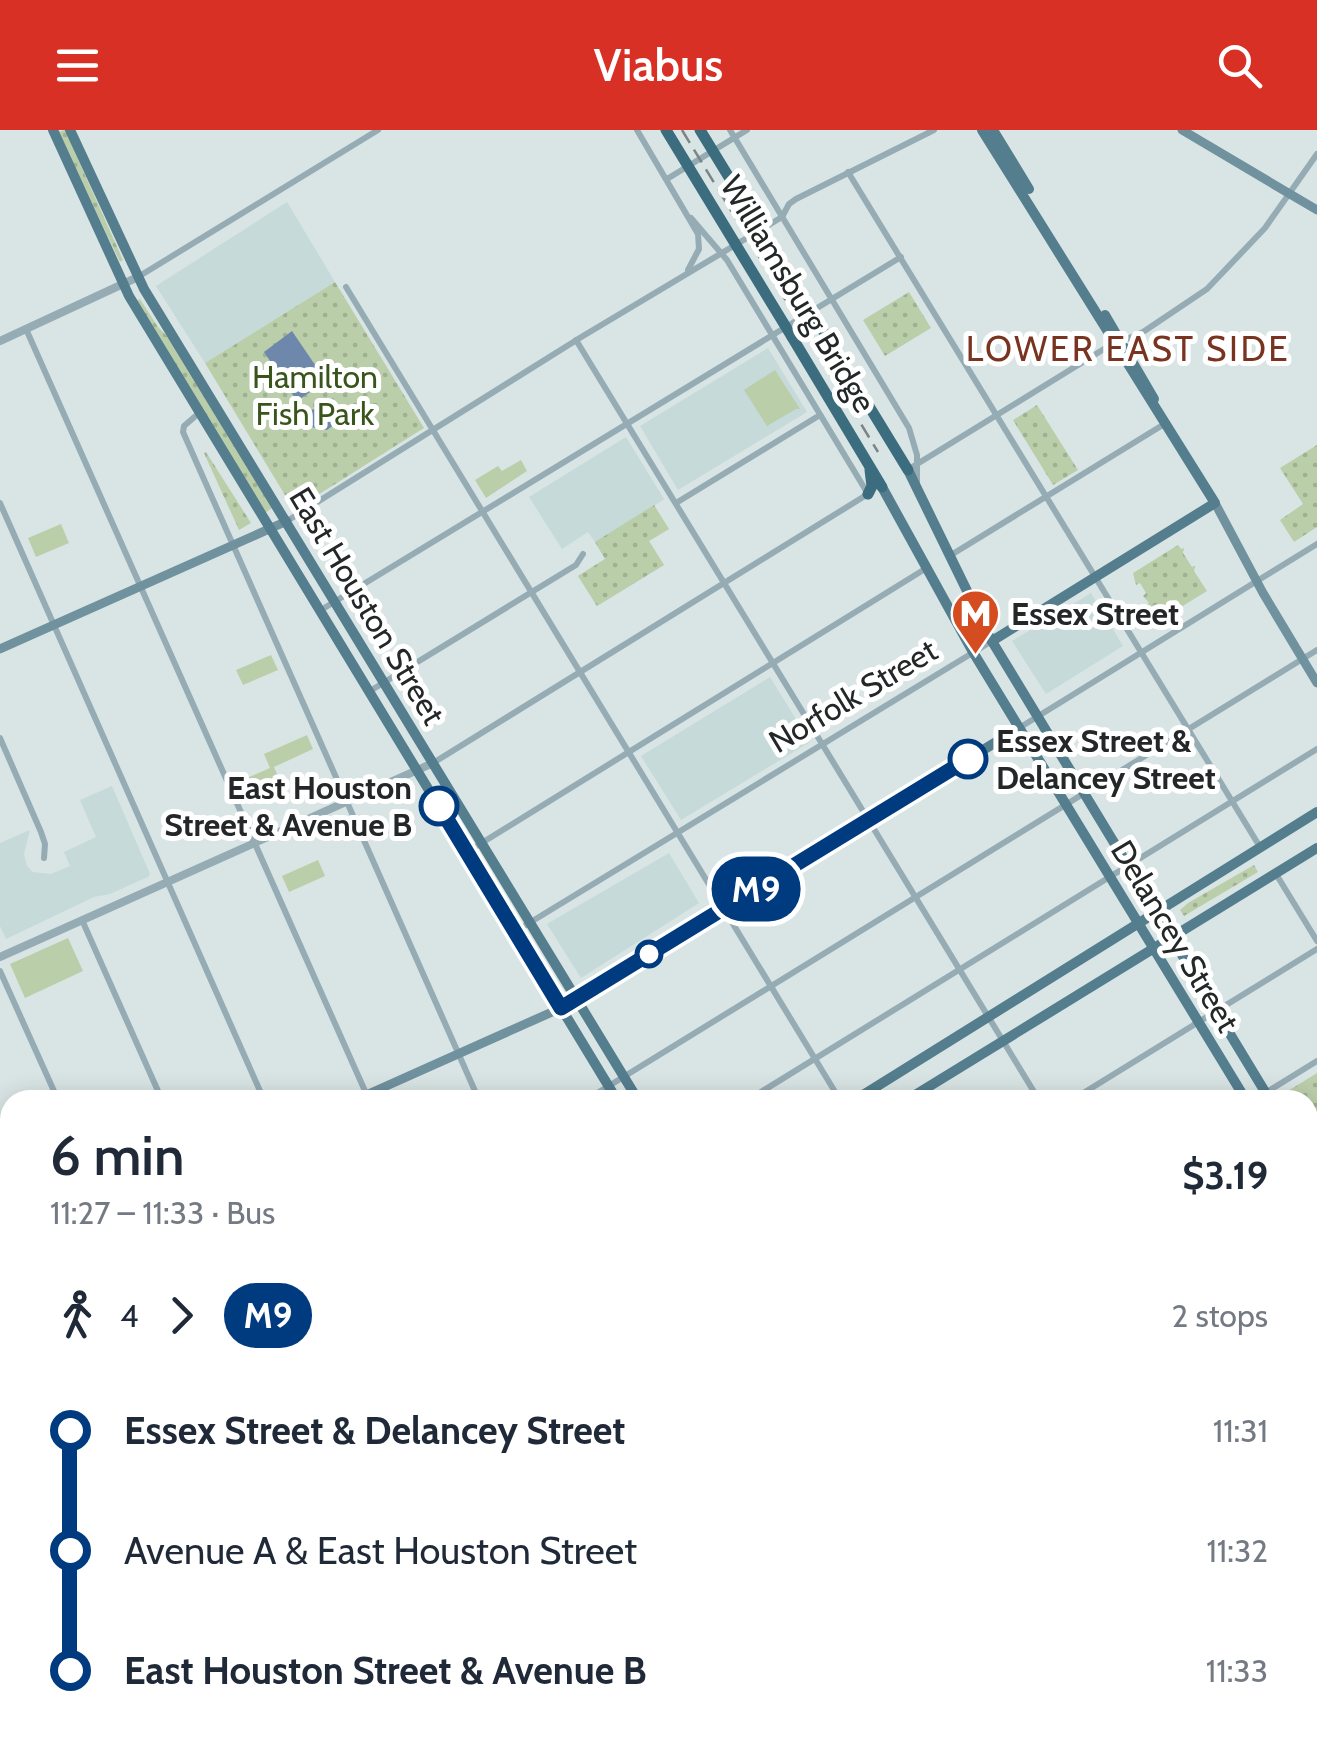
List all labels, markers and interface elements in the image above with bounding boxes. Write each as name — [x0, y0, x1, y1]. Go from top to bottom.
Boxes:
icon: menu — [50, 38, 105, 93]
text: Viabus — [594, 38, 723, 92]
icon: search — [1212, 38, 1267, 93]
street label: Williamsburg Bridge — [712, 168, 884, 419]
district label: LOWER EAST SIDE — [966, 327, 1290, 370]
park label: Hamilton Fish Park — [252, 357, 378, 433]
street label: East Houston Street — [281, 480, 454, 732]
metro station icon: Essex Street — [950, 588, 1002, 656]
place label: Essex Street — [1011, 594, 1179, 633]
street label: Norfolk Street — [762, 630, 944, 761]
place label: Essex Street & Delancey Street — [996, 721, 1216, 797]
marker: Essex Street & Delancey Street — [949, 740, 987, 778]
place label: East Houston Street & Avenue B — [164, 768, 412, 844]
marker: East Houston Street & Avenue B — [420, 787, 458, 825]
street label: Delancey Street — [1103, 833, 1248, 1039]
line badge: M9 — [711, 856, 801, 922]
text: M9 — [732, 868, 780, 911]
unlabelled marker — [636, 941, 662, 967]
text: 6 min — [50, 1122, 185, 1189]
text: $3.19 — [1182, 1152, 1268, 1199]
text: 11:27 – 11:33 · Bus — [50, 1193, 275, 1232]
icon: walk — [50, 1288, 105, 1343]
icon: forward — [154, 1288, 209, 1343]
text: M9 — [244, 1294, 292, 1337]
text: 4 — [120, 1296, 139, 1335]
text: 2 stops — [1171, 1296, 1268, 1335]
text: Essex Street & Delancey Street — [124, 1407, 625, 1454]
text: 11:31 — [1213, 1411, 1268, 1450]
text: Avenue A & East Houston Street — [124, 1527, 637, 1574]
text: 11:32 — [1206, 1531, 1268, 1570]
text: East Houston Street & Avenue B — [124, 1647, 647, 1694]
text: 11:33 — [1206, 1651, 1268, 1690]

